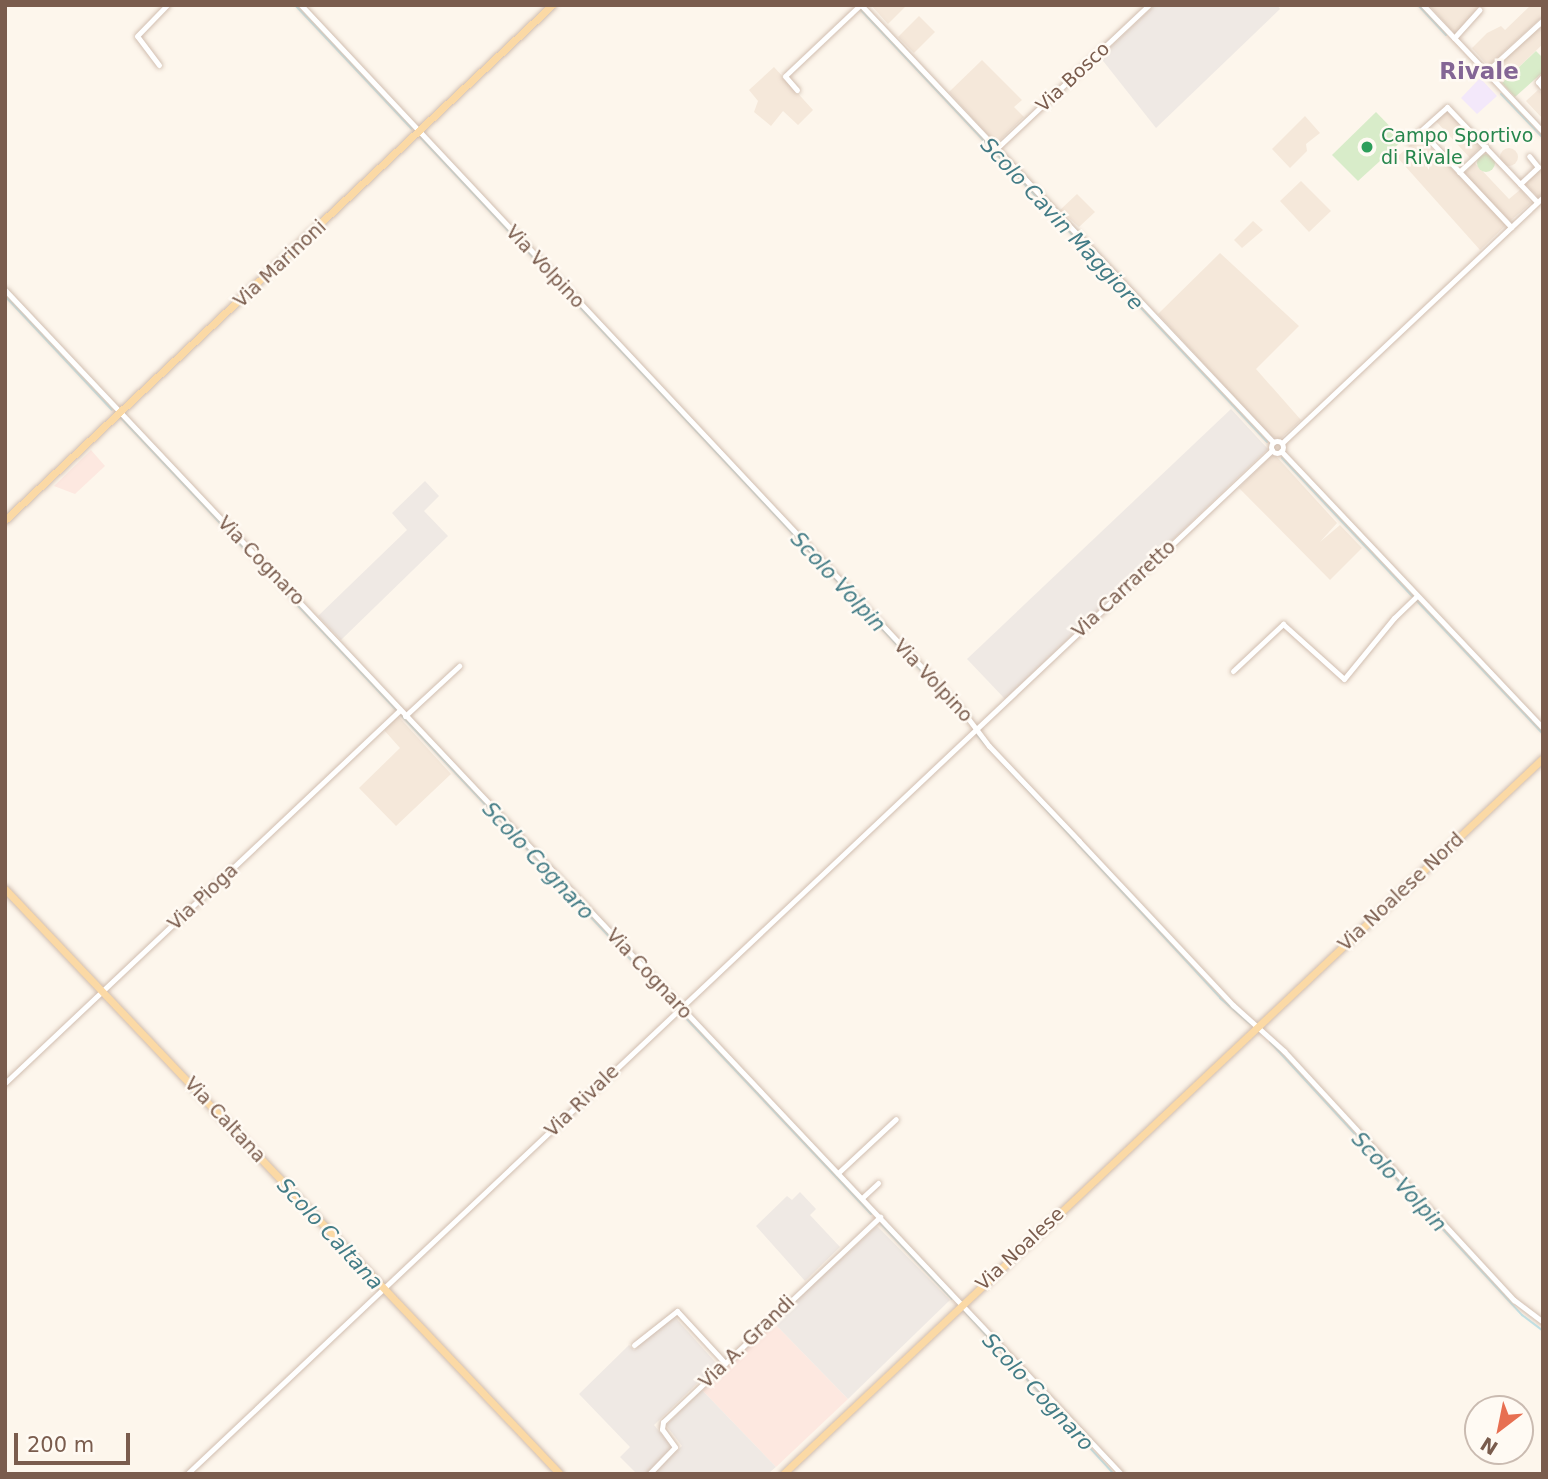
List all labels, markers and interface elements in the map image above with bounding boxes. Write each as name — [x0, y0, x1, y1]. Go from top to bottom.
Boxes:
street label: Via Bosco — [1032, 37, 1114, 117]
district label: Rivale — [1439, 57, 1519, 85]
place label: Campo Sportivo di Rivale — [1381, 125, 1533, 169]
water label: Scolo Cavin Maggiore — [975, 132, 1149, 316]
marker: Campo Sportivo di Rivale — [1359, 139, 1375, 155]
street label: Via Marinoni — [229, 216, 331, 312]
street label: Via Volpino — [501, 221, 589, 313]
street label: Via Cognaro — [213, 512, 309, 610]
water label: Scolo Volpin — [785, 527, 891, 637]
street label: Via Carraretto — [1068, 535, 1180, 643]
street label: Via Volpino — [889, 635, 977, 727]
water label: Scolo Cognaro — [477, 797, 599, 925]
street label: Via Noalese Nord — [1334, 828, 1468, 956]
street label: Via Pioga — [163, 859, 243, 935]
street label: Via Cognaro — [601, 924, 697, 1024]
street label: Via Rivale — [540, 1060, 624, 1142]
street label: Via Caltana — [180, 1073, 270, 1167]
water label: Scolo Volpin — [1346, 1127, 1452, 1237]
water label: Scolo Caltana — [272, 1173, 388, 1295]
street label: Via Noalese — [971, 1203, 1069, 1295]
street label: Via A. Grandi — [695, 1291, 799, 1393]
water label: Scolo Cognaro — [977, 1328, 1099, 1456]
north arrow — [1464, 1395, 1534, 1465]
scale bar — [18, 1420, 133, 1464]
text: 200 m — [27, 1433, 94, 1457]
text: N — [1476, 1433, 1502, 1460]

